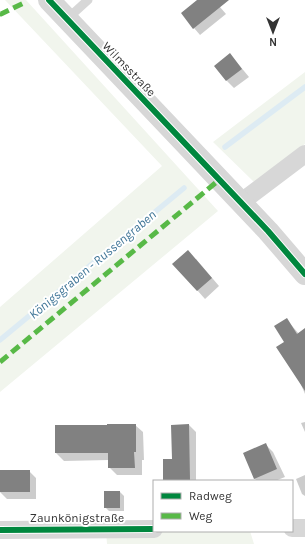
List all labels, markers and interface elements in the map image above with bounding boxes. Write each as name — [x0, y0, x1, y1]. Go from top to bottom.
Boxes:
north arrow — [253, 12, 293, 52]
text: N — [269, 35, 277, 48]
street label: Wilmsstraße — [99, 39, 159, 99]
water label: Königsgraben - Russengraben — [26, 207, 159, 322]
legend — [153, 480, 293, 532]
text: Radweg — [189, 489, 232, 503]
text: Weg — [189, 509, 213, 523]
street label: Zaunkönigstraße — [30, 511, 124, 525]

